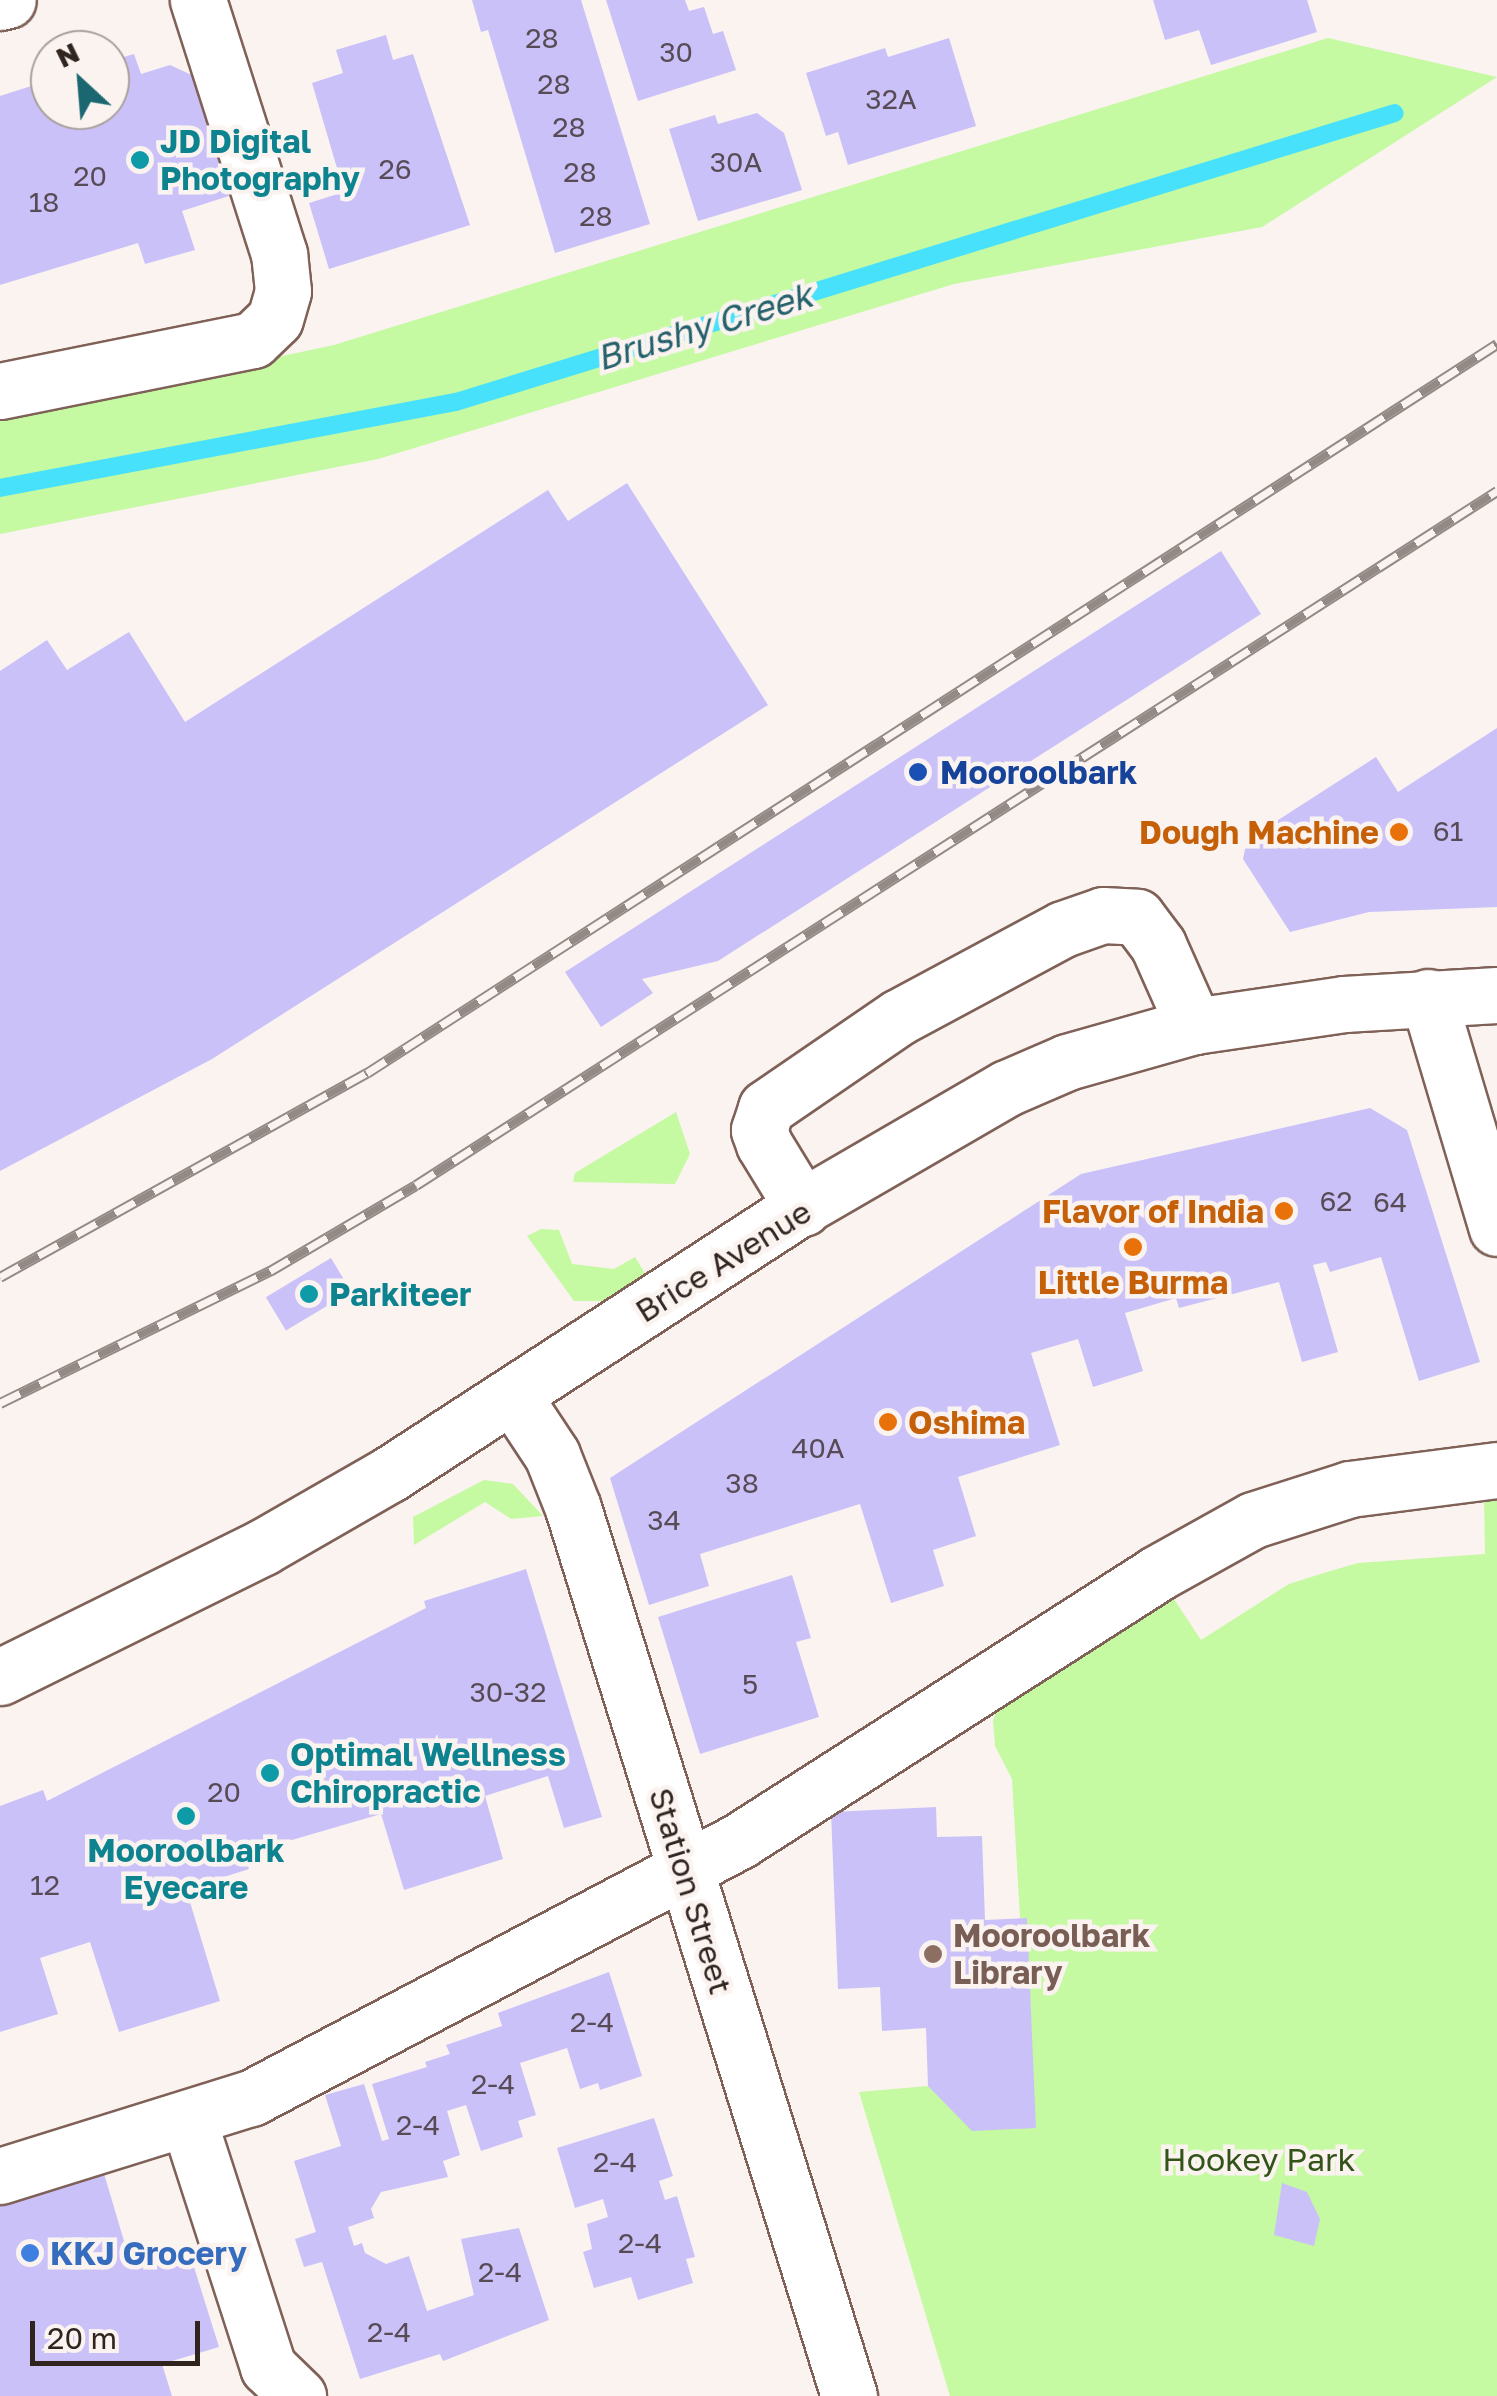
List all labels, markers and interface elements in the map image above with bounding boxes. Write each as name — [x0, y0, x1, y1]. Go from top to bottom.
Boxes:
house number: 28 — [525, 21, 559, 55]
north arrow — [30, 30, 130, 130]
text: N — [51, 35, 84, 74]
house number: 30 — [659, 35, 693, 69]
house number: 28 — [537, 67, 571, 101]
house number: 32A — [865, 82, 917, 116]
house number: 28 — [552, 110, 586, 144]
place label: JD Digital Photography — [160, 123, 360, 198]
house number: 30A — [710, 145, 762, 179]
marker: JD Digital Photography — [129, 149, 151, 171]
house number: 26 — [378, 152, 412, 186]
house number: 28 — [563, 155, 597, 189]
house number: 20 — [73, 159, 107, 193]
house number: 18 — [29, 185, 59, 219]
house number: 28 — [579, 199, 613, 233]
water label: Brushy Creek — [591, 273, 817, 379]
place label: Mooroolbark — [940, 753, 1137, 791]
marker: Mooroolbark — [905, 759, 931, 785]
place label: Dough Machine — [1139, 813, 1379, 851]
house number: 61 — [1433, 814, 1463, 848]
marker: Dough Machine — [1388, 821, 1410, 843]
house number: 62 — [1319, 1184, 1353, 1218]
house number: 64 — [1373, 1185, 1407, 1219]
street label: Brice Avenue — [628, 1192, 818, 1330]
place label: Flavor of India — [1042, 1192, 1264, 1230]
marker: Flavor of India — [1273, 1200, 1295, 1222]
marker: Little Burma — [1122, 1236, 1144, 1258]
place label: Little Burma — [1038, 1263, 1228, 1301]
place label: Parkiteer — [329, 1275, 471, 1313]
marker: Parkiteer — [298, 1283, 320, 1305]
place label: Oshima — [908, 1403, 1025, 1441]
marker: Oshima — [877, 1411, 899, 1433]
house number: 40A — [791, 1431, 845, 1465]
house number: 38 — [725, 1466, 759, 1500]
house number: 34 — [647, 1503, 681, 1537]
house number: 5 — [742, 1667, 758, 1701]
house number: 30-32 — [470, 1675, 546, 1709]
place label: Optimal Wellness Chiropractic — [290, 1736, 566, 1811]
marker: Optimal Wellness Chiropractic — [259, 1762, 281, 1784]
house number: 20 — [207, 1775, 241, 1809]
street label: Station Street — [641, 1783, 741, 1999]
marker: Mooroolbark Eyecare — [175, 1805, 197, 1827]
place label: Mooroolbark Eyecare — [87, 1832, 285, 1907]
house number: 12 — [30, 1868, 60, 1902]
place label: Mooroolbark Library — [953, 1917, 1150, 1992]
marker: Mooroolbark Library — [922, 1943, 944, 1965]
house number: 2-4 — [570, 2005, 614, 2039]
house number: 2-4 — [471, 2067, 515, 2101]
house number: 2-4 — [396, 2108, 440, 2142]
park label: Hookey Park — [1162, 2140, 1356, 2178]
house number: 2-4 — [593, 2145, 637, 2179]
house number: 2-4 — [618, 2226, 662, 2260]
place label: KKJ Grocery — [50, 2234, 247, 2272]
marker: KKJ Grocery — [19, 2242, 41, 2264]
house number: 2-4 — [478, 2255, 522, 2289]
scale bar — [35, 2301, 205, 2363]
house number: 2-4 — [367, 2315, 411, 2349]
text: 20 m — [47, 2320, 117, 2356]

